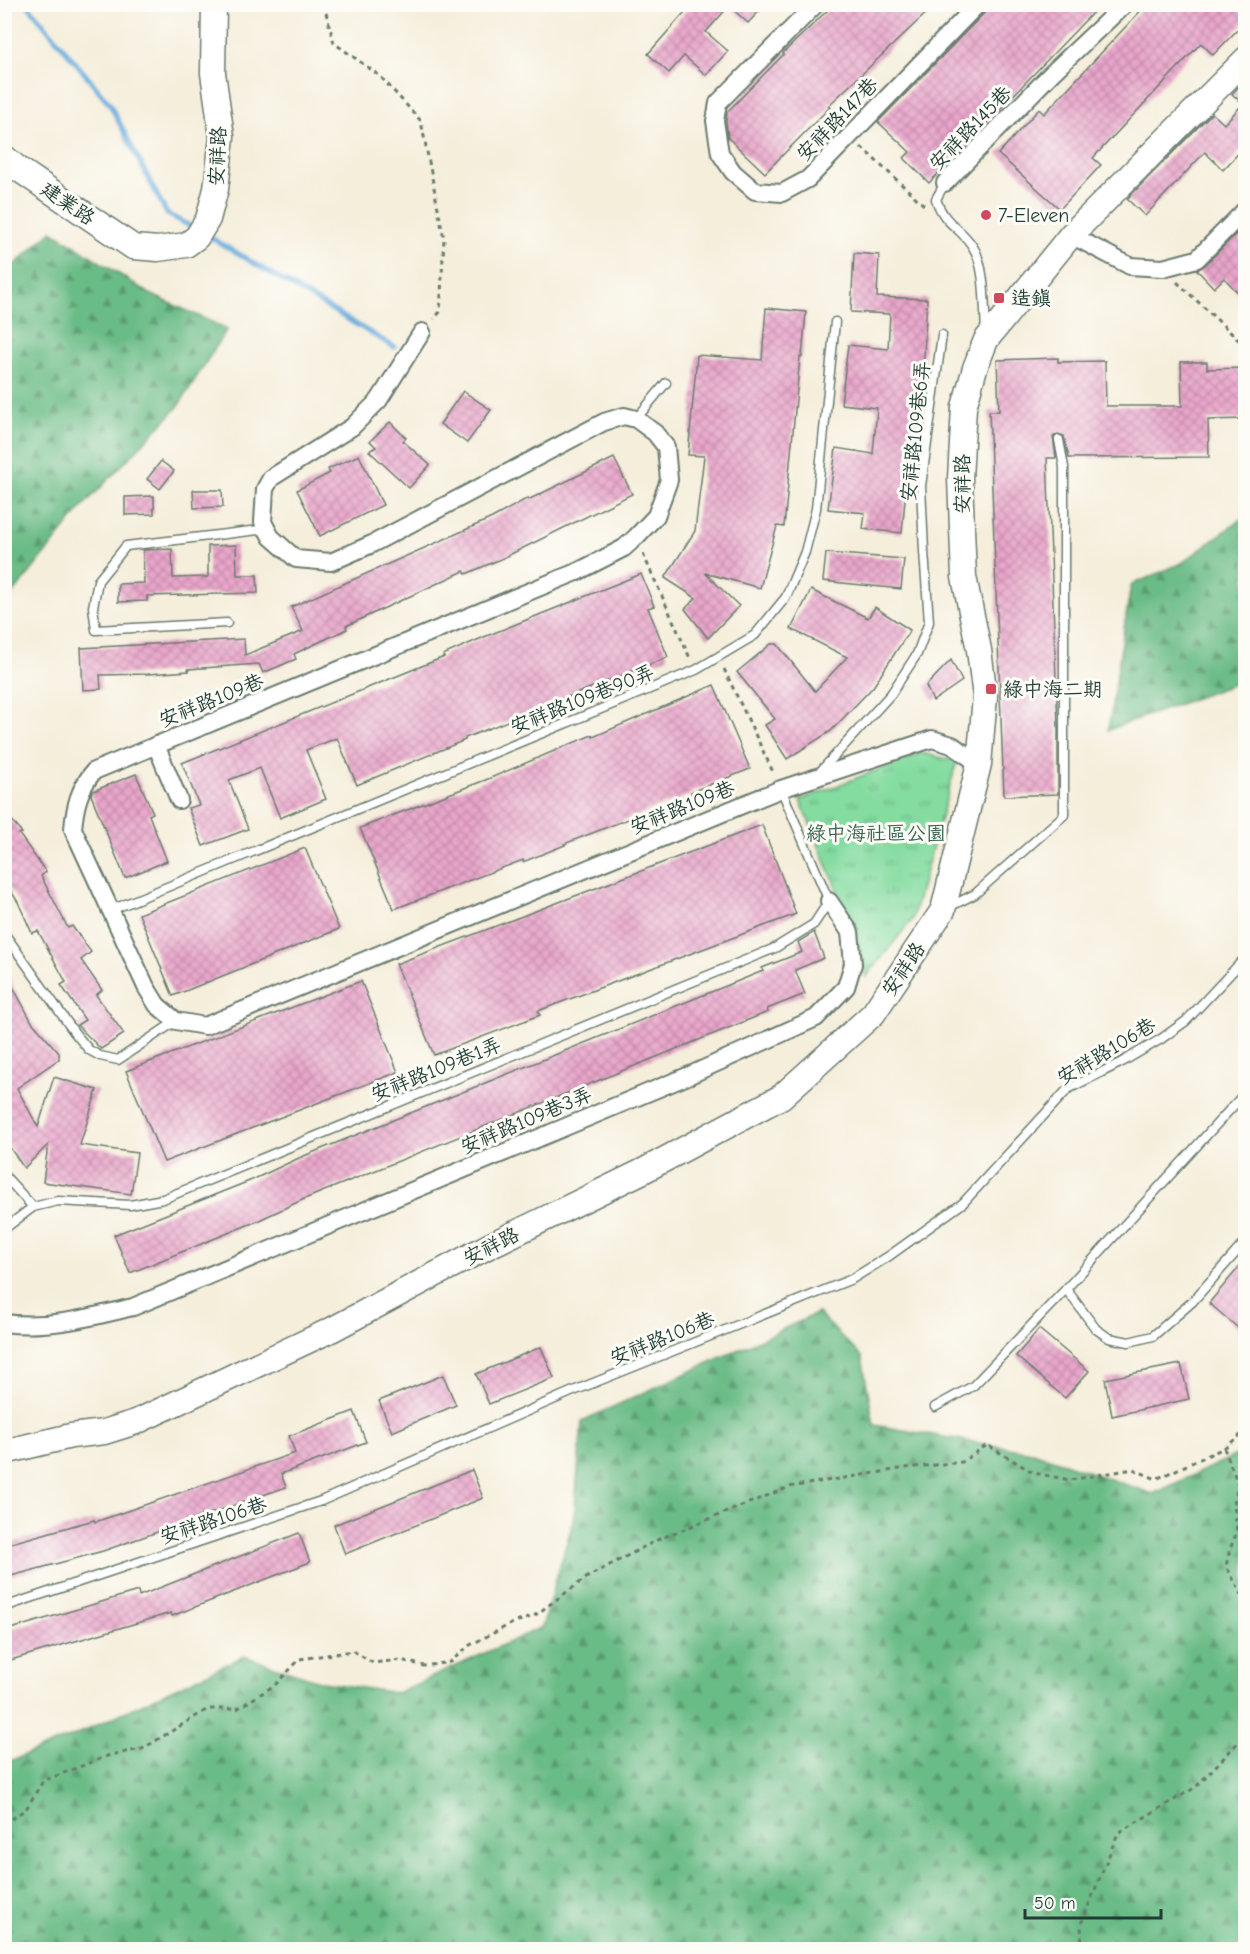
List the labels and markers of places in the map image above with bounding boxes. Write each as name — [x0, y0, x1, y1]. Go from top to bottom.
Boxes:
place label: 7-Eleven — [998, 204, 1069, 227]
marker: 7-Eleven — [979, 208, 993, 222]
place label: 造鎮 — [1011, 287, 1051, 310]
marker: 造鎮 — [992, 291, 1006, 305]
place label: 綠中海二期 — [1003, 678, 1103, 701]
marker: 綠中海二期 — [984, 682, 998, 696]

